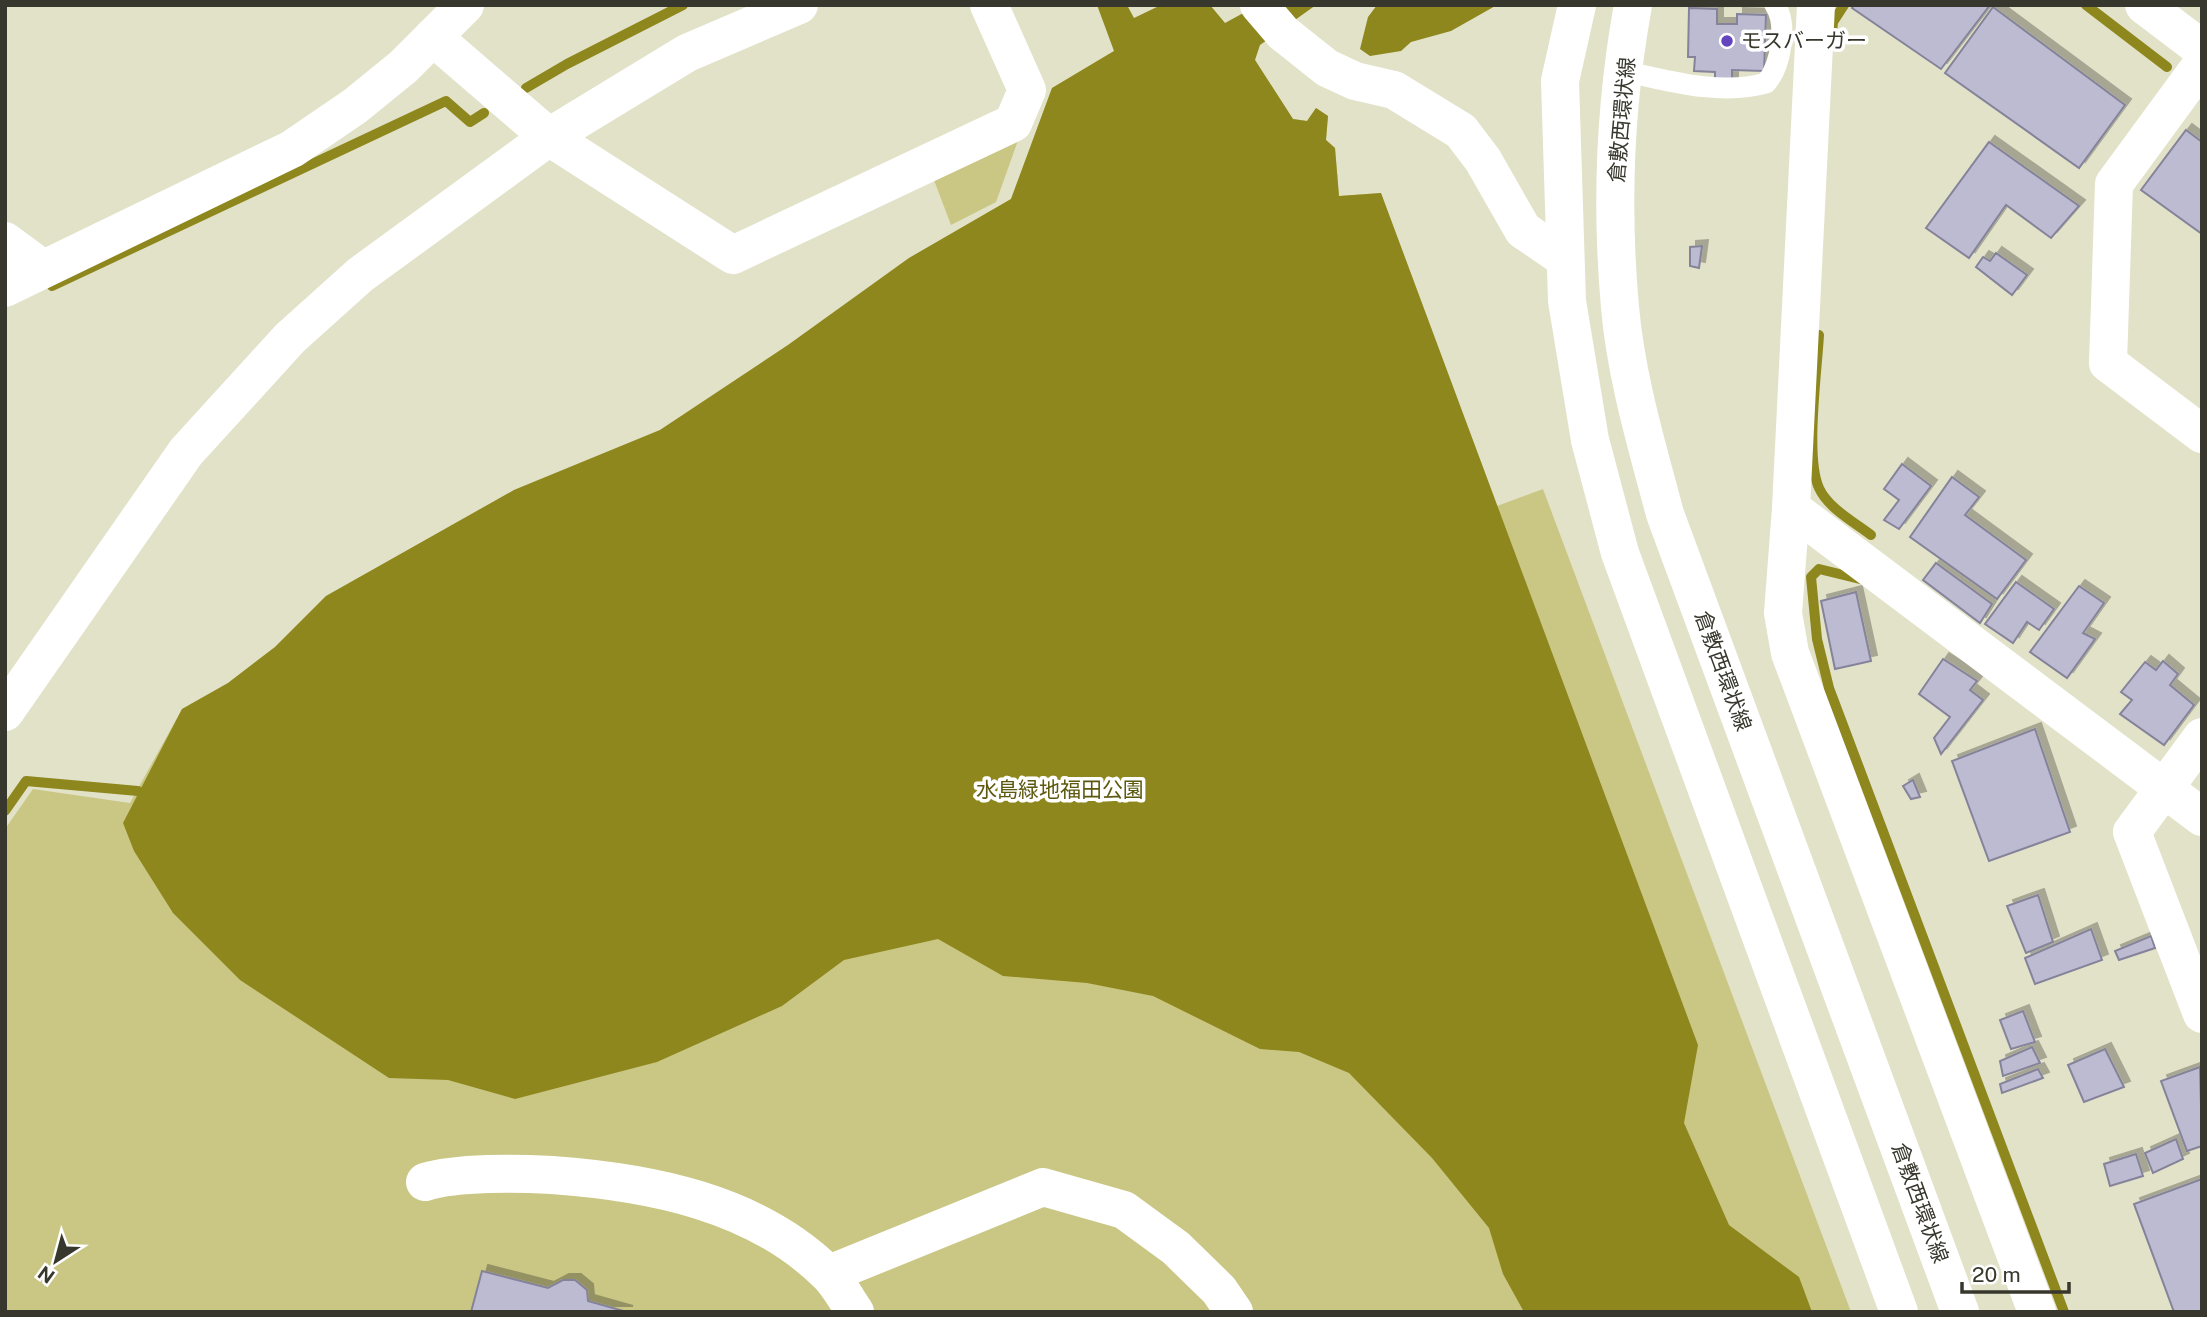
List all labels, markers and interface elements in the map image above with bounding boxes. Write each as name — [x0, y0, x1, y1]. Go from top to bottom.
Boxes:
place label: モスバーガー — [1741, 28, 1867, 53]
marker: モスバーガー — [1719, 33, 1735, 49]
street label: 倉敷西環状線 — [1604, 56, 1639, 184]
street label: 倉敷西環状線 — [1690, 607, 1757, 734]
park label: 水島緑地福田公園 — [976, 777, 1144, 802]
street label: 倉敷西環状線 — [1887, 1139, 1954, 1266]
north arrow — [21, 1226, 91, 1296]
scale bar — [1962, 1250, 2069, 1294]
text: N — [34, 1261, 58, 1288]
text: 20 m — [1972, 1262, 2021, 1287]

